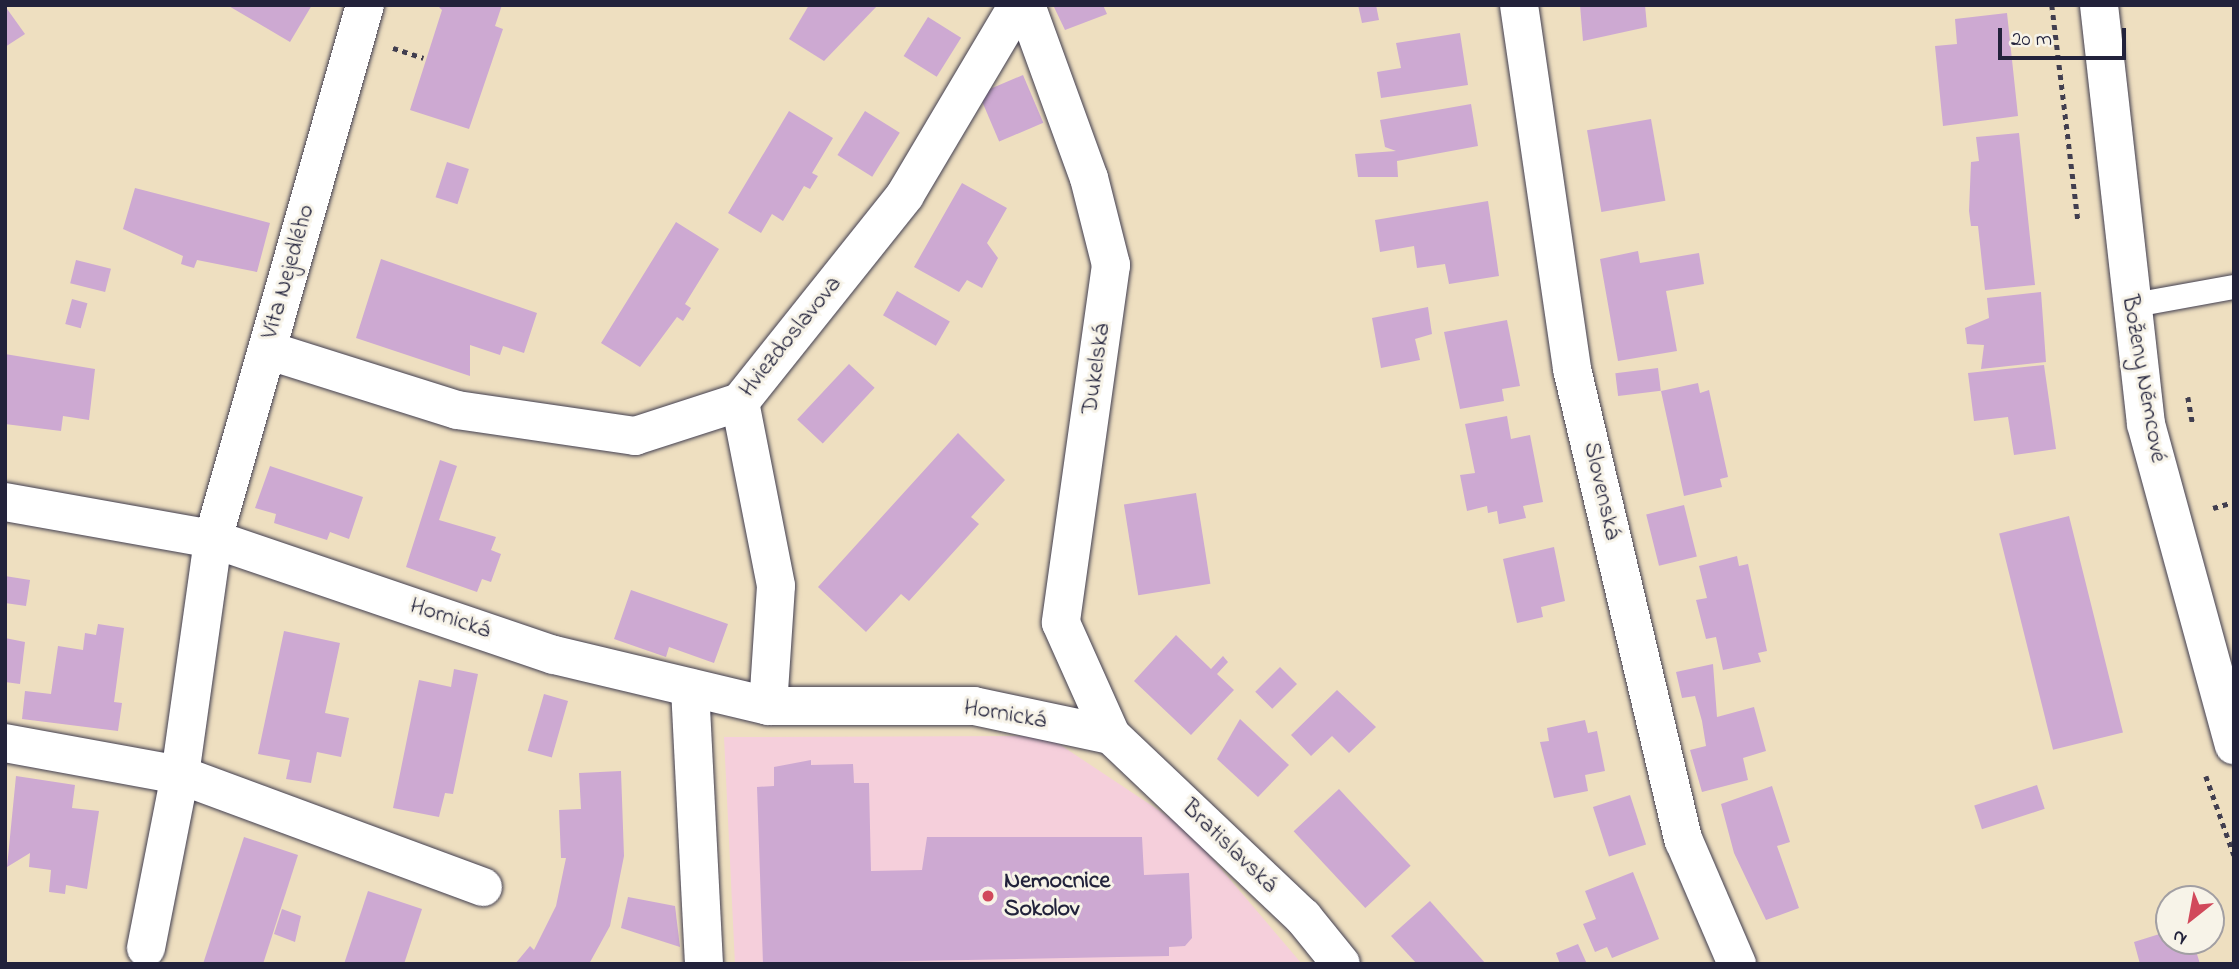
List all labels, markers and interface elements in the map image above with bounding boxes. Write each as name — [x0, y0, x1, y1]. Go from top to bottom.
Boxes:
scale bar — [2001, 14, 2129, 58]
text: 20 m — [2011, 25, 2052, 55]
street label: Víta Nejedlého — [256, 201, 322, 343]
street label: Hviezdoslavova — [733, 271, 849, 403]
street label: Boženy Němcové — [2114, 293, 2172, 465]
street label: Dukelská — [1076, 322, 1118, 416]
street label: Slovenská — [1576, 439, 1626, 543]
street label: Hornická — [406, 592, 494, 646]
street label: Hornická — [961, 694, 1049, 736]
street label: Bratislavská — [1175, 794, 1283, 900]
place label: Nemocnice Sokolov — [1004, 868, 1110, 924]
north arrow — [2155, 885, 2225, 955]
marker: Nemocnice Sokolov — [978, 886, 998, 906]
text: N — [2168, 922, 2192, 952]

